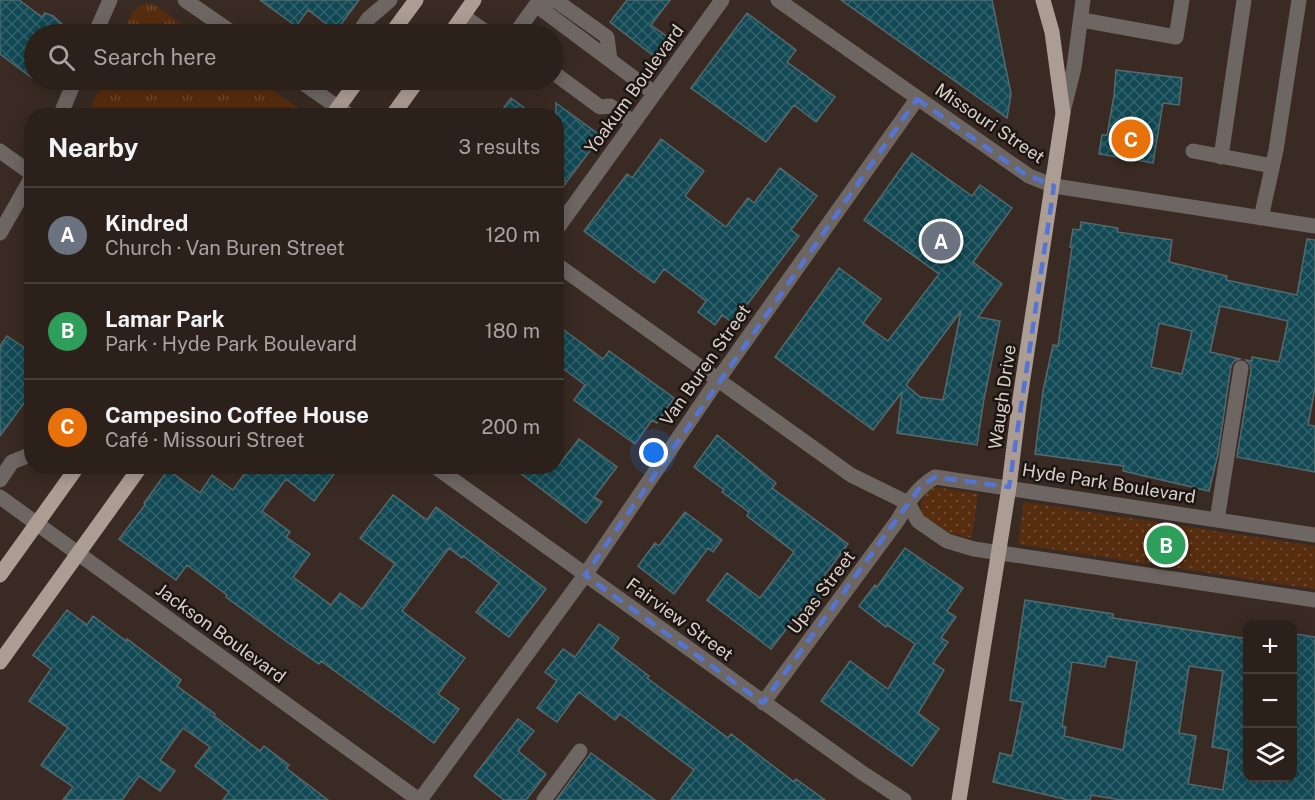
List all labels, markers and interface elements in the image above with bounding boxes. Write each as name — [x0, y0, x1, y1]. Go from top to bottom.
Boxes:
street label: Yoakum Boulevard — [580, 20, 688, 158]
search box — [24, 24, 564, 90]
icon: search — [45, 41, 78, 74]
text: Search here — [93, 44, 217, 70]
street label: Missouri Street — [931, 79, 1049, 167]
pin: C — [1112, 116, 1150, 162]
text: Nearby — [48, 132, 138, 163]
text: 3 results — [459, 135, 540, 159]
text: Kindred — [105, 210, 188, 236]
pin: A — [922, 218, 960, 264]
text: A — [60, 223, 75, 247]
text: 120 m — [486, 223, 540, 247]
text: Church · Van Buren Street — [105, 236, 345, 260]
street label: Van Buren Street — [655, 300, 755, 430]
text: Lamar Park — [105, 306, 224, 332]
text: B — [61, 319, 74, 343]
text: 180 m — [485, 319, 540, 343]
text: Park · Hyde Park Boulevard — [105, 332, 357, 356]
street label: Waugh Drive — [984, 343, 1020, 451]
text: Campesino Coffee House — [105, 402, 369, 428]
text: C — [60, 415, 75, 439]
text: 200 m — [482, 415, 540, 439]
text: Café · Missouri Street — [105, 428, 304, 452]
your location — [639, 438, 668, 467]
street label: Hyde Park Boulevard — [1021, 459, 1197, 507]
pin: B — [1146, 522, 1186, 568]
street label: Upas Street — [783, 546, 859, 638]
street label: Fairview Street — [623, 573, 737, 665]
street label: Jackson Boulevard — [152, 579, 290, 687]
map controls — [1243, 620, 1297, 782]
button: + — [1243, 620, 1297, 674]
button: − — [1243, 674, 1297, 728]
button: layers — [1243, 728, 1297, 782]

